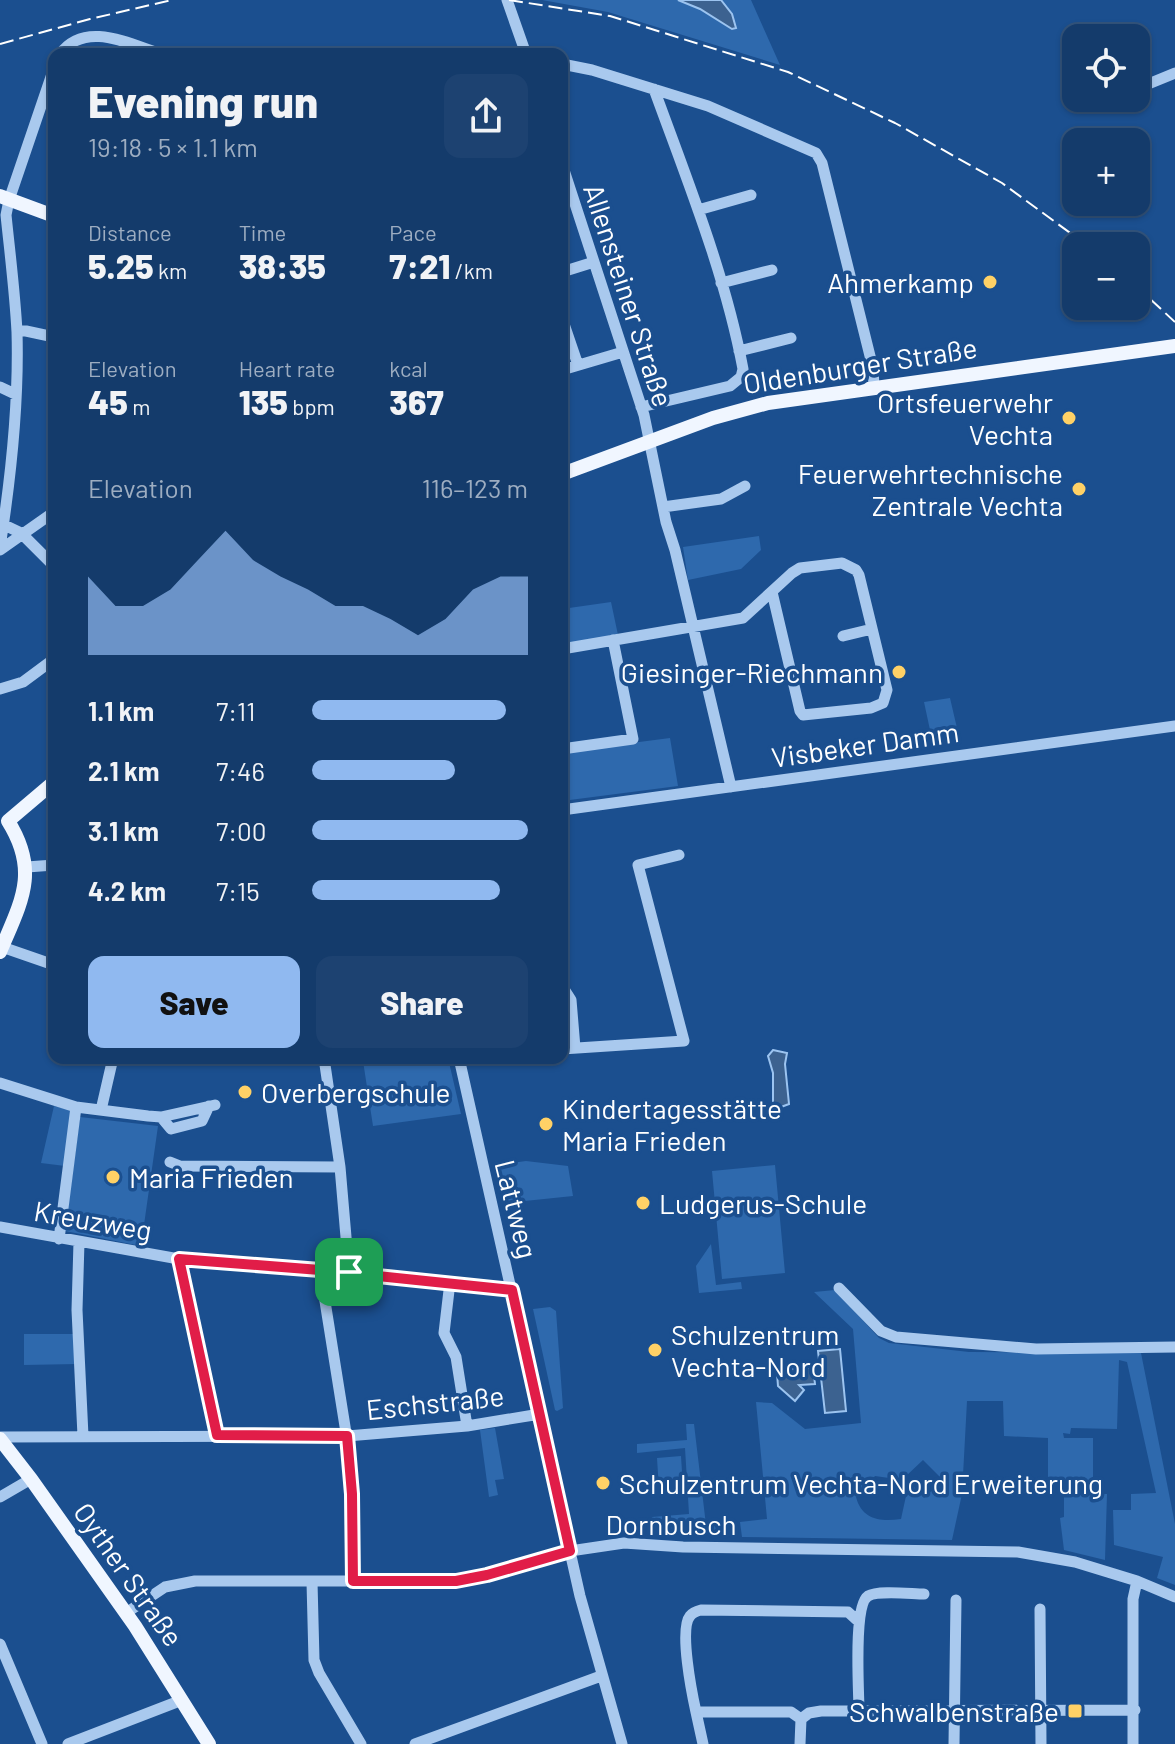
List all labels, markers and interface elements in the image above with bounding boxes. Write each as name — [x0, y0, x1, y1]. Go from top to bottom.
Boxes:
map controls — [1062, 24, 1150, 320]
button: locate — [1062, 24, 1150, 112]
text: Evening run — [88, 74, 318, 127]
button: share — [444, 74, 528, 158]
button: + — [1062, 128, 1150, 216]
text: 19:18 · 5 × 1.1 km — [88, 131, 258, 162]
street label: Allensteiner Straße — [577, 179, 681, 411]
text: Distance — [88, 219, 172, 245]
text: Time — [239, 219, 286, 245]
text: Pace — [389, 219, 437, 245]
button: − — [1062, 232, 1150, 320]
text: 5.25 — [88, 245, 154, 286]
text: 38:35 — [239, 245, 326, 286]
text: 7:21 — [389, 245, 450, 286]
text: km — [154, 257, 187, 283]
text: /km — [450, 257, 493, 283]
place label: Ahmerkamp — [827, 265, 974, 299]
marker: Ahmerkamp — [981, 273, 999, 291]
street label: Oldenburger Straße — [741, 330, 979, 400]
text: Elevation — [88, 355, 177, 381]
text: Heart rate — [239, 355, 335, 381]
text: kcal — [389, 355, 428, 381]
text: 45 — [88, 381, 128, 422]
text: 135 — [239, 381, 288, 422]
text: 367 — [389, 381, 444, 422]
place label: Ortsfeuerwehr Vechta — [877, 385, 1053, 451]
text: m — [128, 393, 150, 419]
text: bpm — [288, 393, 335, 419]
marker: Ortsfeuerwehr Vechta — [1060, 409, 1078, 427]
place label: Feuerwehrtechnische Zentrale Vechta — [798, 456, 1063, 522]
text: Elevation — [88, 472, 193, 503]
text: 116–123 m — [422, 472, 528, 503]
marker: Feuerwehrtechnische Zentrale Vechta — [1070, 480, 1088, 498]
place label: Giesinger-Riechmann — [621, 655, 883, 689]
marker: Giesinger-Riechmann — [890, 663, 908, 681]
text: 1.1 km — [88, 695, 154, 726]
text: 7:11 — [216, 695, 255, 726]
street label: Visbeker Damm — [769, 714, 961, 774]
text: 2.1 km — [88, 755, 160, 786]
text: 7:46 — [216, 755, 265, 786]
text: 3.1 km — [88, 815, 159, 846]
text: 7:00 — [216, 815, 267, 846]
text: 4.2 km — [88, 875, 166, 906]
text: 7:15 — [216, 875, 260, 906]
button: Save — [88, 956, 300, 1048]
button: Share — [316, 956, 528, 1048]
place label: Overbergschule — [261, 1075, 451, 1109]
marker: Overbergschule — [236, 1083, 254, 1101]
place label: Kindertagesstätte Maria Frieden — [562, 1091, 782, 1157]
marker: Kindertagesstätte Maria Frieden — [537, 1115, 555, 1133]
street label: Lattweg — [488, 1156, 546, 1262]
place label: Maria Frieden — [129, 1160, 294, 1194]
marker: Maria Frieden — [104, 1168, 122, 1186]
place label: Ludgerus-Schule — [659, 1186, 867, 1220]
street label: Kreuzweg — [31, 1193, 155, 1247]
marker: Ludgerus-Schule — [634, 1194, 652, 1212]
pin — [315, 1238, 383, 1306]
icon: arrive — [327, 1250, 371, 1294]
place label: Schulzentrum Vechta-Nord — [671, 1317, 839, 1383]
marker: Schulzentrum Vechta-Nord — [646, 1341, 664, 1359]
street label: Eschstraße — [364, 1378, 506, 1426]
place label: Schulzentrum Vechta-Nord Erweiterung — [619, 1466, 1103, 1500]
marker: Schulzentrum Vechta-Nord Erweiterung — [594, 1474, 612, 1492]
street label: Oyther Straße — [67, 1496, 191, 1652]
street label: Dornbusch — [605, 1507, 737, 1541]
place label: Schwalbenstraße — [849, 1694, 1059, 1728]
marker: Schwalbenstraße — [1066, 1702, 1084, 1720]

